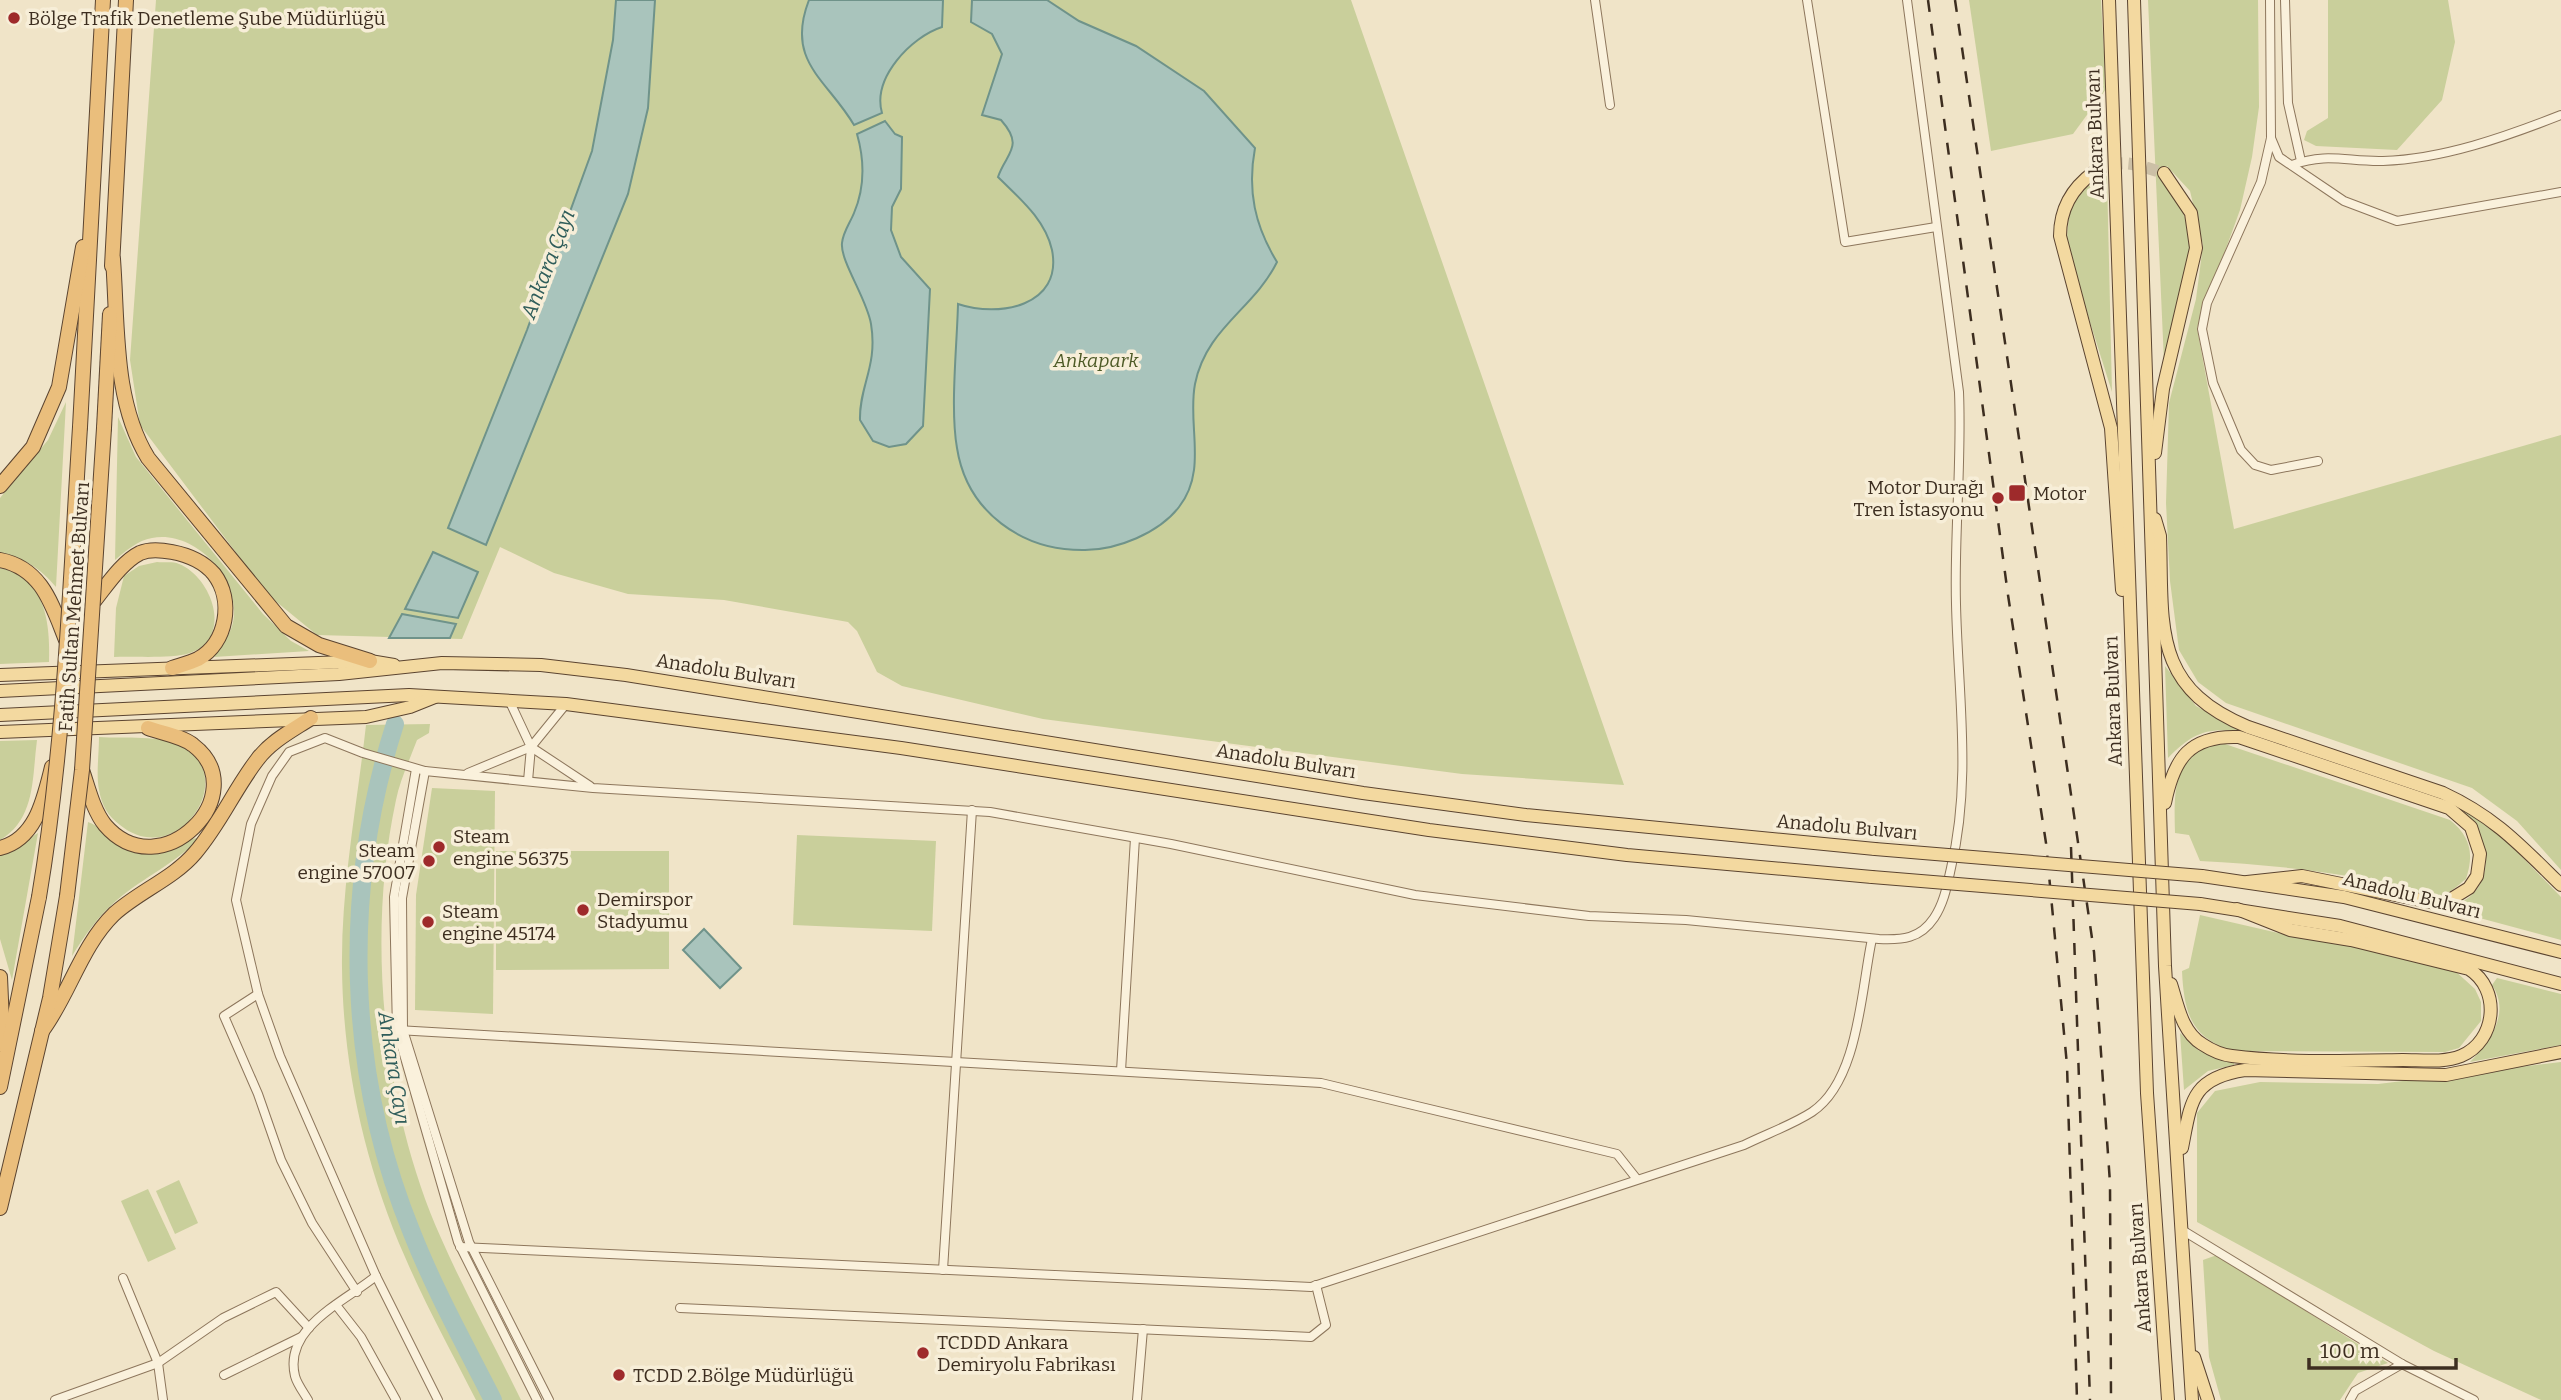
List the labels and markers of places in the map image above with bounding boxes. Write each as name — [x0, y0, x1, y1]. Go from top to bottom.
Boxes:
place label: Bölge Trafik Denetleme Şube Müdürlüğü — [28, 7, 386, 30]
marker: Bölge Trafik Denetleme Şube Müdürlüğü — [6, 10, 22, 26]
place label: Motor Durağı Tren İstasyonu — [1854, 476, 1984, 521]
place label: Motor — [2033, 482, 2087, 505]
marker: Motor — [2007, 483, 2027, 503]
marker: Motor Durağı Tren İstasyonu — [1990, 490, 2006, 506]
place label: Steam engine 56375 — [453, 825, 569, 870]
place label: Steam engine 57007 — [297, 839, 415, 884]
marker: Steam engine 56375 — [431, 839, 447, 855]
marker: Steam engine 57007 — [421, 853, 437, 869]
place label: Demirspor Stadyumu — [597, 888, 693, 933]
place label: Steam engine 45174 — [442, 900, 556, 945]
marker: Demirspor Stadyumu — [575, 902, 591, 918]
marker: Steam engine 45174 — [420, 914, 436, 930]
place label: TCDDD Ankara Demiryolu Fabrikası — [937, 1331, 1116, 1376]
marker: TCDDD Ankara Demiryolu Fabrikası — [915, 1345, 931, 1361]
place label: TCDD 2.Bölge Müdürlüğü — [633, 1364, 854, 1387]
marker: TCDD 2.Bölge Müdürlüğü — [611, 1367, 627, 1383]

